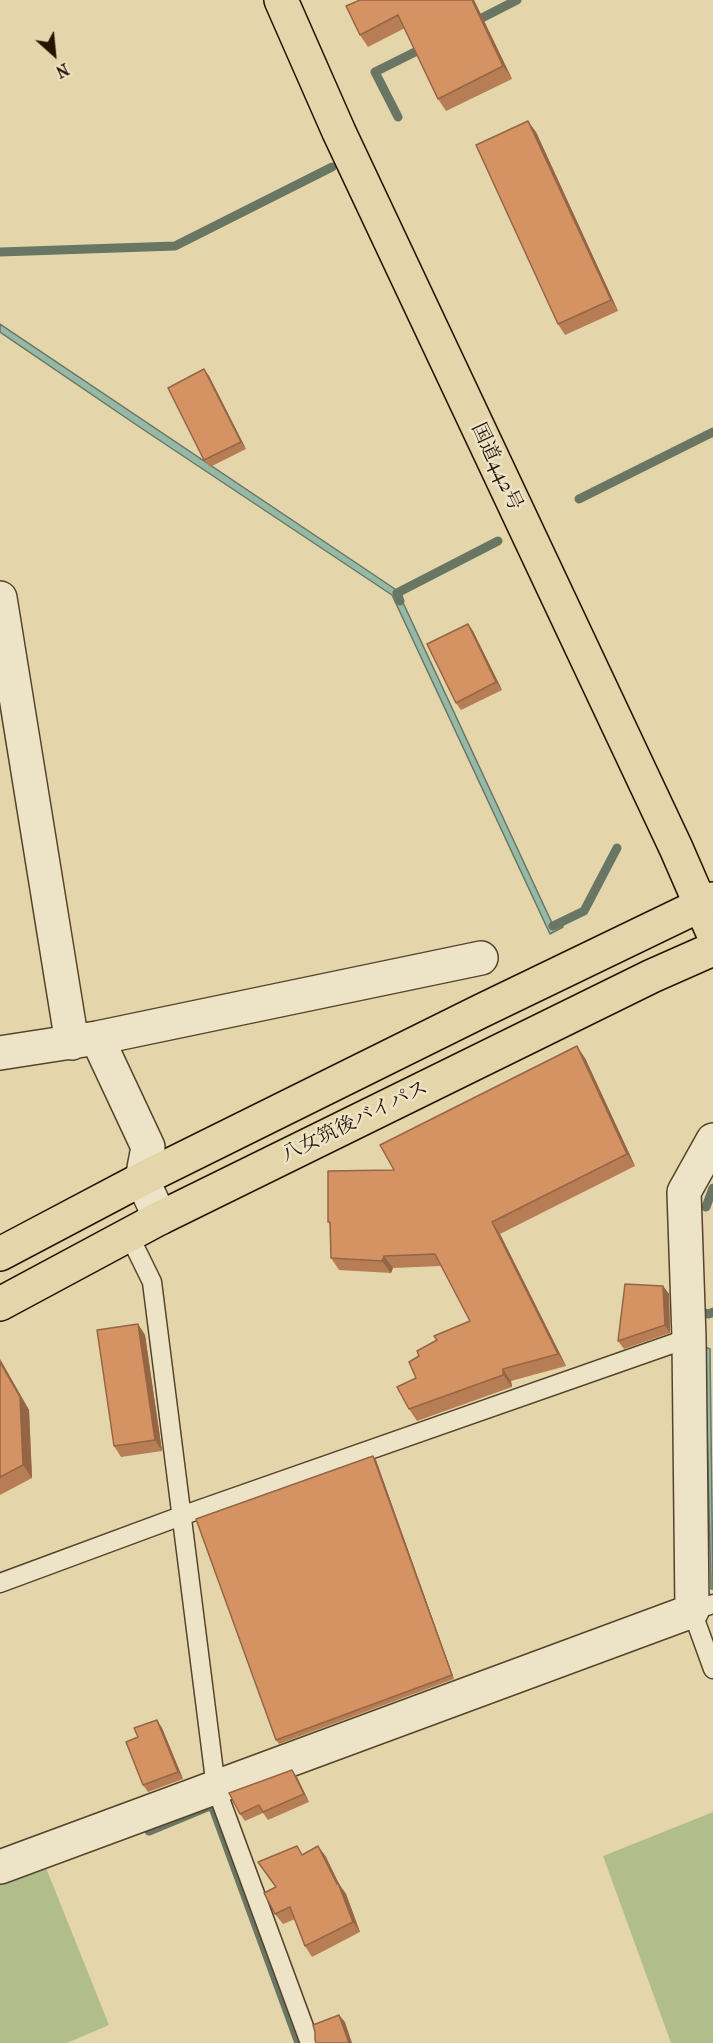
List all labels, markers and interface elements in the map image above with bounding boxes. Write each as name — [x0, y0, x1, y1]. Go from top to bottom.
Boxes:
north arrow — [24, 24, 84, 84]
text: N — [53, 59, 72, 82]
street label: 国道442号 — [465, 419, 527, 515]
street label: 八女筑後バイパス — [278, 1076, 432, 1168]

